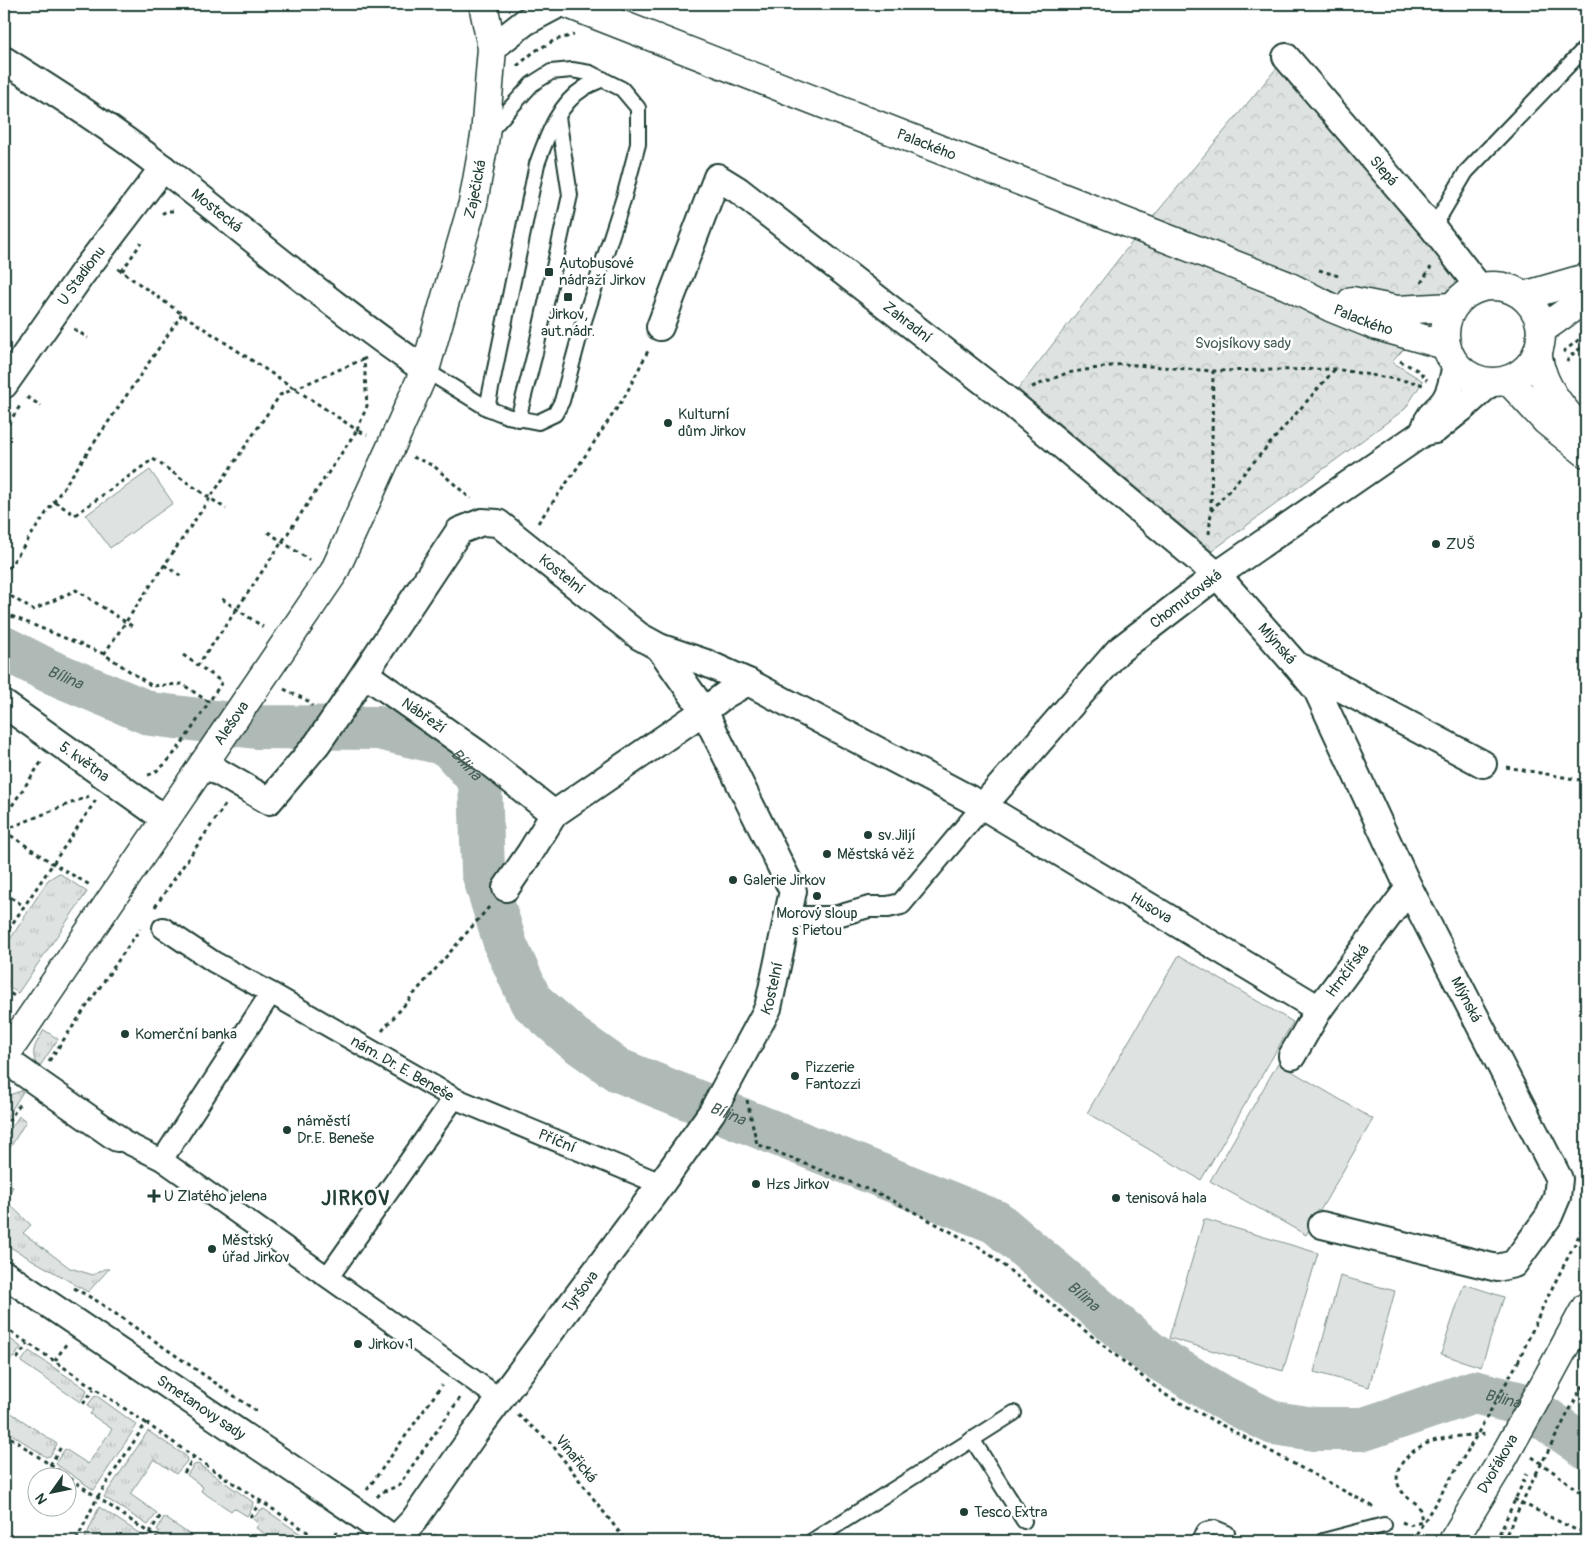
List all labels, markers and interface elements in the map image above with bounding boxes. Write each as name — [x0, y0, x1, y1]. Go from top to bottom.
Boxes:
street label: Palackého — [894, 124, 959, 164]
street label: Slepá — [1366, 152, 1402, 190]
street label: Zaječická — [460, 158, 490, 221]
street label: Mostecká — [188, 184, 246, 237]
street label: U Stadionu — [53, 242, 109, 309]
place label: Autobusové nádraží Jirkov — [559, 254, 646, 290]
marker: Autobusové nádraží Jirkov — [543, 266, 555, 278]
marker: Jirkov, aut.nádr. — [562, 291, 574, 303]
street label: Zahradní — [879, 297, 936, 347]
street label: Palackého — [1331, 300, 1395, 339]
place label: Jirkov, aut.nádr. — [541, 305, 595, 341]
park label: Svojsíkovy sady — [1195, 334, 1292, 353]
place label: Kulturní dům Jirkov — [678, 405, 746, 441]
marker: Kulturní dům Jirkov — [662, 417, 674, 429]
place label: ZUŠ — [1446, 535, 1475, 554]
marker: ZUŠ — [1430, 538, 1442, 550]
street label: Kostelní — [535, 550, 589, 598]
street label: Chomutovská — [1146, 565, 1226, 633]
street label: Mlýnská — [1254, 619, 1301, 668]
water label: Bílina — [44, 661, 87, 695]
street label: Nábřeží — [398, 693, 450, 738]
street label: Alešova — [210, 697, 253, 749]
street label: 5. května — [56, 737, 113, 786]
water label: Bílina — [446, 744, 487, 786]
place label: sv.Jiljí — [878, 826, 916, 845]
marker: sv.Jiljí — [862, 829, 874, 841]
place label: Městská věž — [837, 845, 915, 864]
marker: Městská věž — [821, 848, 833, 860]
place label: Galerie Jirkov — [743, 871, 826, 890]
marker: Galerie Jirkov — [727, 874, 739, 886]
street label: Husova — [1127, 888, 1176, 928]
marker: Morový sloup s Pietou — [811, 890, 823, 902]
place label: Morový sloup s Pietou — [776, 904, 858, 940]
street label: Hrnčířská — [1322, 940, 1373, 1001]
street label: Kostelní — [756, 960, 787, 1018]
street label: Mlýnská — [1447, 973, 1486, 1026]
place label: Komerční banka — [135, 1025, 237, 1044]
marker: Komerční banka — [119, 1028, 131, 1040]
street label: nám. Dr. E. Beneše — [347, 1031, 458, 1106]
place label: Pizzerie Fantozzi — [805, 1058, 861, 1094]
marker: Pizzerie Fantozzi — [789, 1070, 801, 1082]
water label: Bílina — [707, 1098, 750, 1131]
place label: náměstí Dr.E. Beneše — [297, 1112, 375, 1148]
marker: náměstí Dr.E. Beneše — [281, 1124, 293, 1136]
street label: Příční — [535, 1125, 579, 1157]
place label: Hzs Jirkov — [766, 1175, 830, 1194]
marker: Hzs Jirkov — [750, 1178, 762, 1190]
district label: JIRKOV — [321, 1186, 391, 1211]
place label: U Zlatého jelena — [164, 1187, 267, 1206]
place label: tenisová hala — [1125, 1189, 1207, 1208]
marker: U Zlatého jelena — [148, 1190, 160, 1202]
marker: tenisová hala — [1110, 1192, 1122, 1204]
place label: Městský úřad Jirkov — [222, 1231, 290, 1267]
marker: Městský úřad Jirkov — [206, 1243, 218, 1255]
street label: Tyršova — [558, 1267, 602, 1317]
water label: Bílina — [1063, 1277, 1105, 1317]
place label: Jirkov 1 — [368, 1335, 413, 1354]
marker: Jirkov 1 — [352, 1338, 364, 1350]
street label: Smetanovy sady — [153, 1371, 250, 1444]
water label: Bílina — [1482, 1385, 1524, 1414]
street label: Vinařická — [551, 1431, 601, 1487]
street label: Dvořákova — [1473, 1431, 1523, 1497]
north arrow — [28, 1468, 78, 1518]
text: N — [32, 1490, 51, 1507]
place label: Tesco Extra — [974, 1503, 1047, 1522]
marker: Tesco Extra — [958, 1506, 970, 1518]

